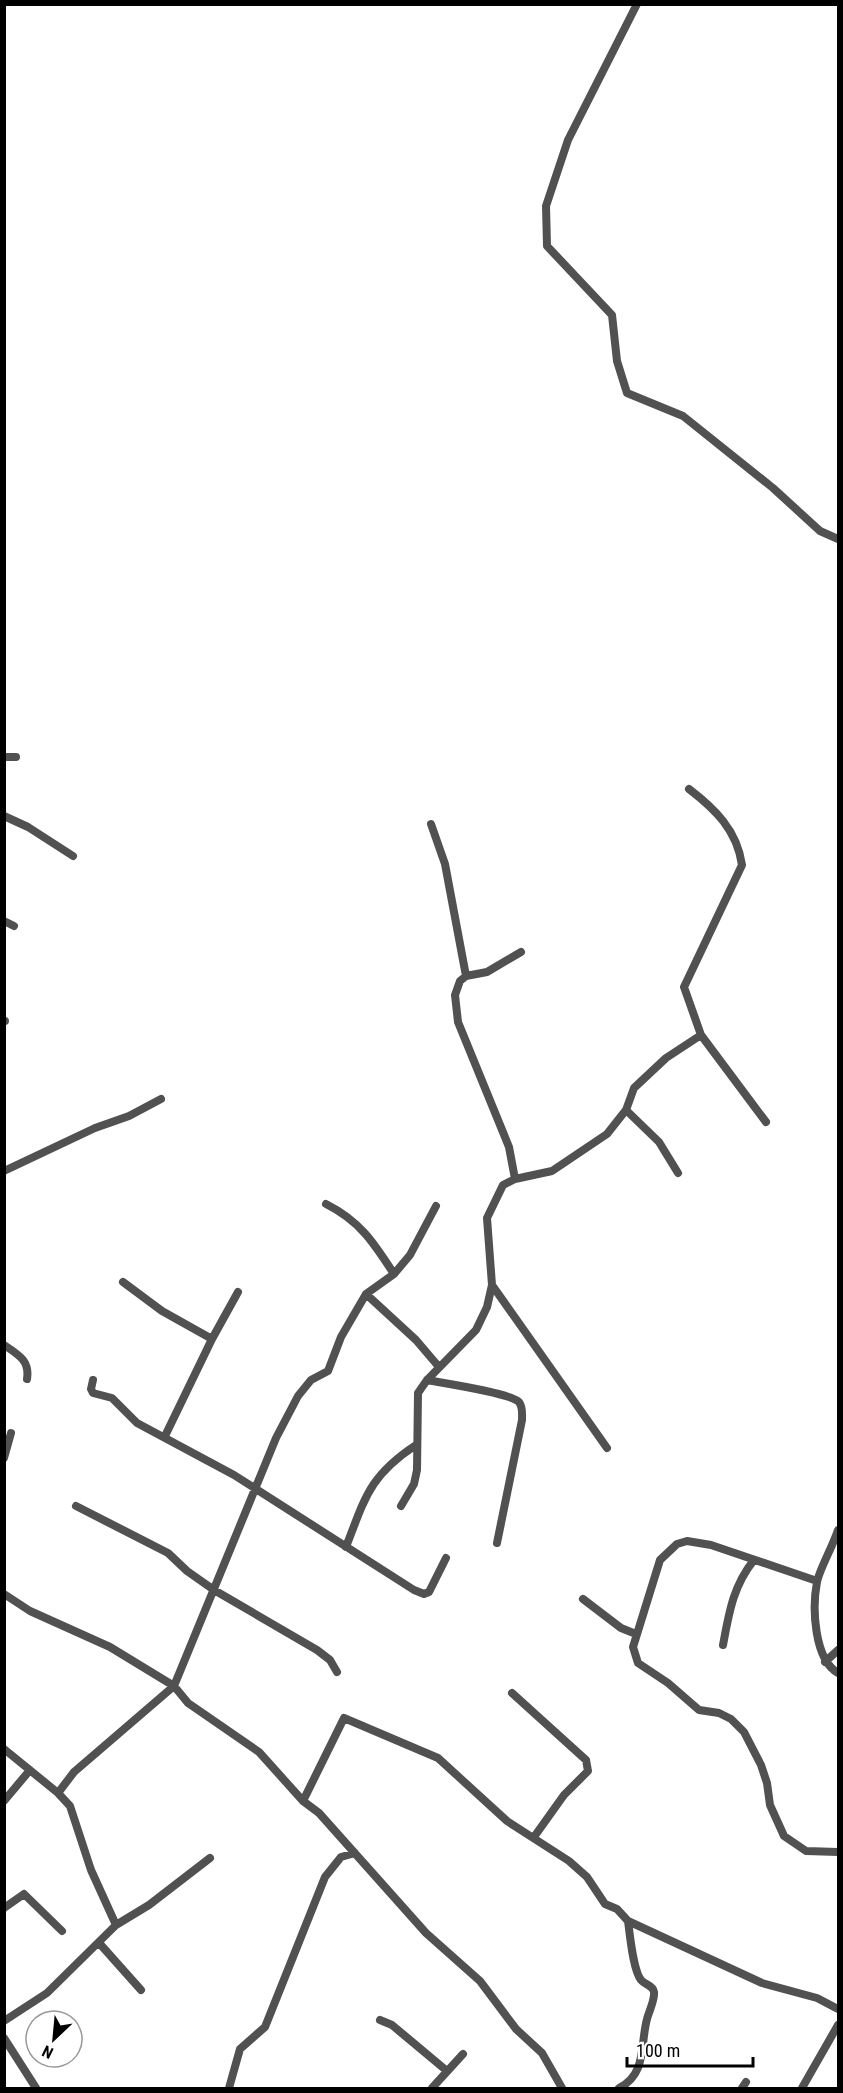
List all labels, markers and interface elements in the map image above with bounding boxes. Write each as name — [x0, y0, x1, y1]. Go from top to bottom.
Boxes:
north arrow — [24, 2009, 84, 2069]
scale bar — [627, 2030, 753, 2068]
text: 100 m — [636, 2040, 680, 2061]
text: N — [39, 2041, 56, 2063]

